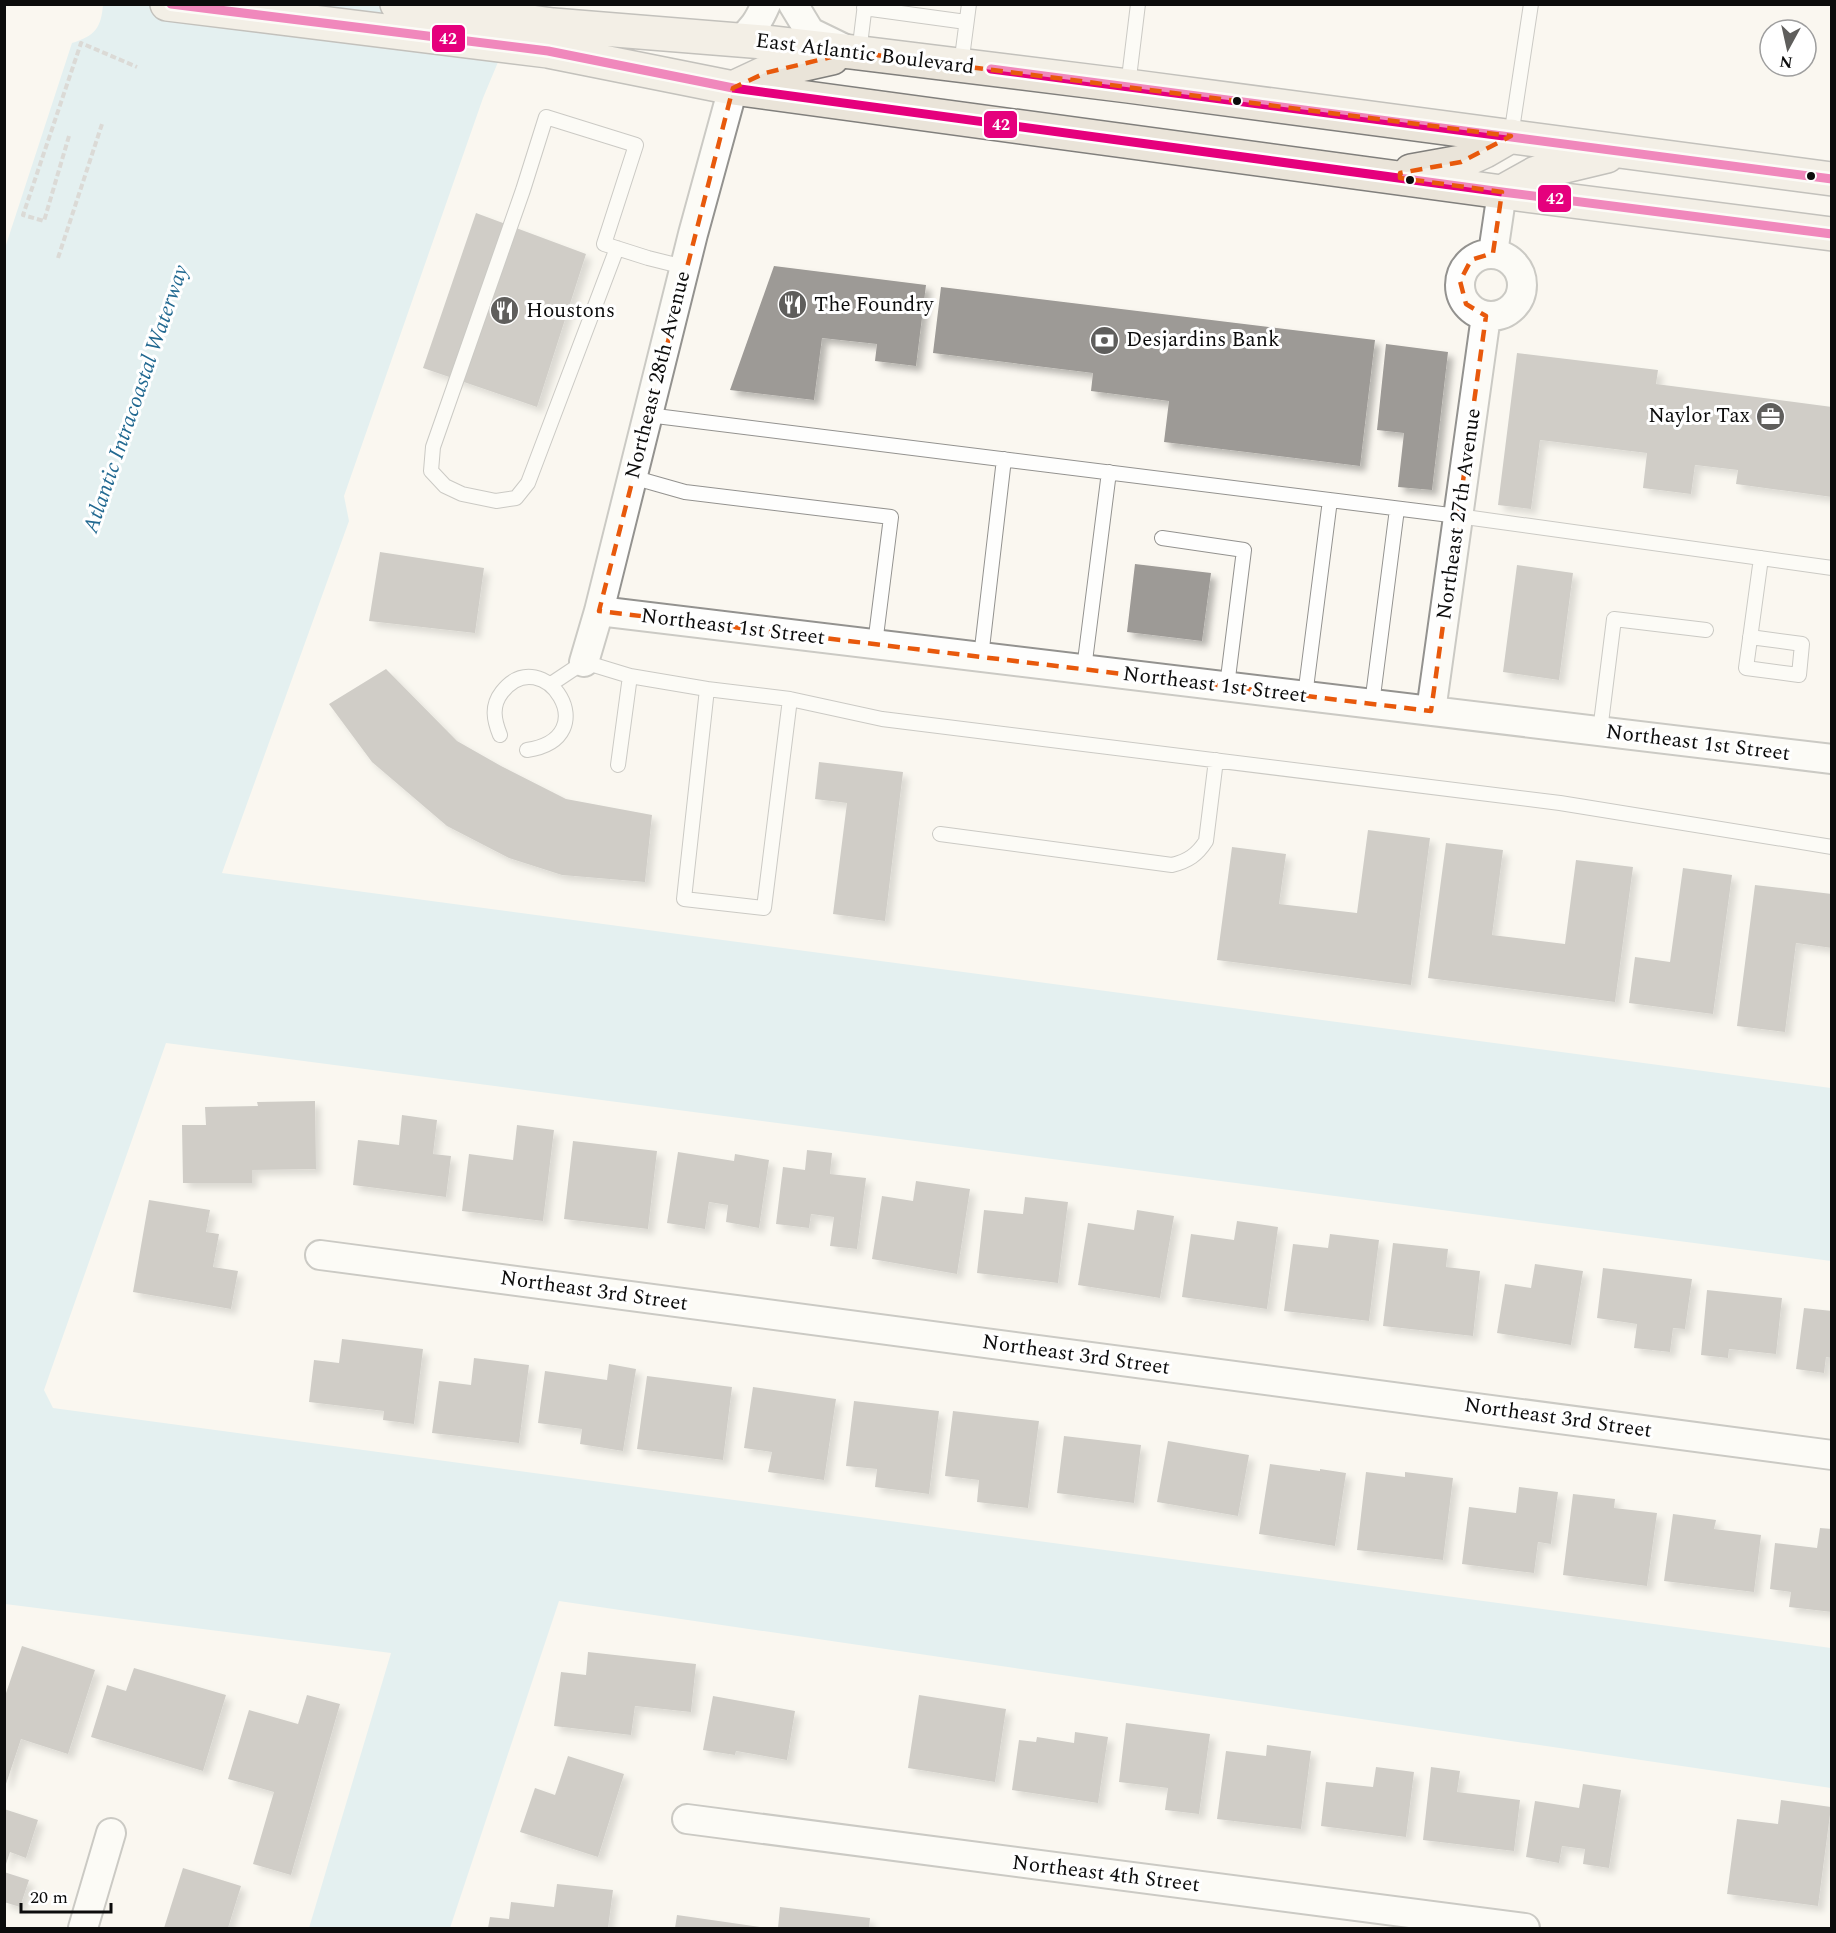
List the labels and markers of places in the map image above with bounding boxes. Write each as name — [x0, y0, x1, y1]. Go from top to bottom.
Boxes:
unlabelled marker — [1231, 95, 1243, 107]
unlabelled marker — [1805, 170, 1817, 182]
unlabelled marker — [1404, 174, 1416, 186]
restaurant icon: The Foundry — [777, 289, 809, 321]
place label: The Foundry — [814, 289, 934, 321]
restaurant icon: Houstons — [489, 295, 521, 327]
place label: Houstons — [526, 295, 615, 327]
bank icon: Desjardins Bank — [1089, 324, 1121, 356]
place label: Desjardins Bank — [1126, 324, 1280, 356]
place label: Naylor Tax — [1648, 400, 1750, 432]
office icon: Naylor Tax — [1755, 400, 1787, 432]

